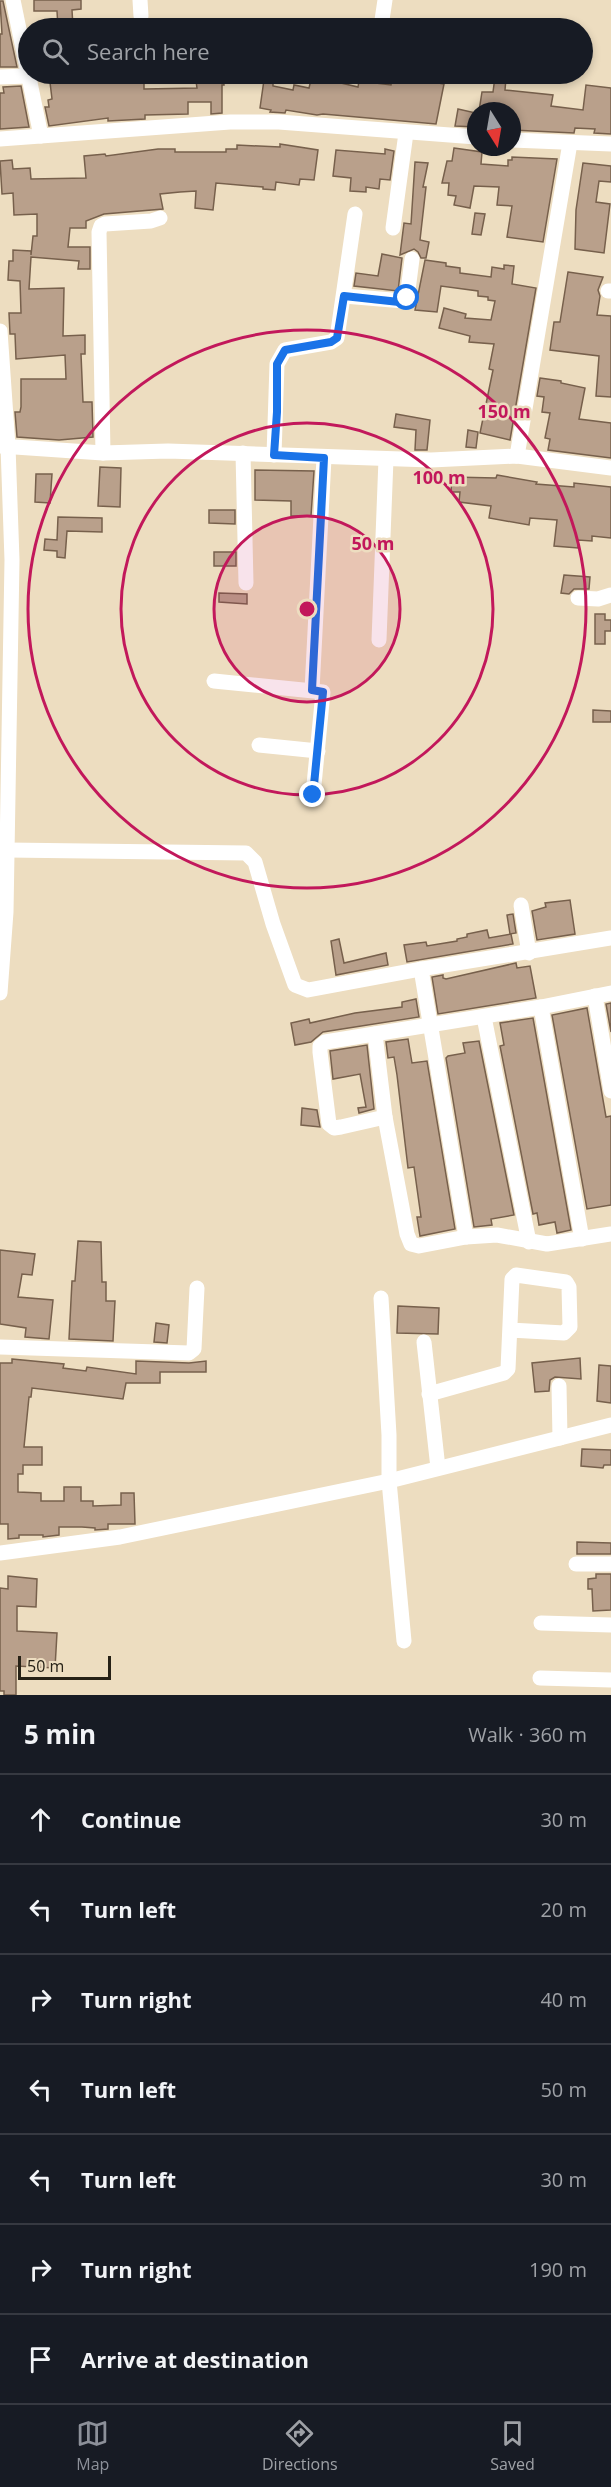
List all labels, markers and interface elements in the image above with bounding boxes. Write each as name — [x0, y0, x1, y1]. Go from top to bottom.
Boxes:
search box — [18, 18, 593, 84]
icon: search — [39, 35, 72, 68]
text: Search here — [87, 36, 210, 66]
north arrow — [467, 102, 521, 156]
route start — [393, 284, 419, 310]
text: 150 m — [477, 399, 531, 423]
text: 100 m — [412, 465, 466, 489]
text: 50 m — [352, 531, 394, 555]
centre of rings — [297, 599, 317, 619]
route end — [299, 781, 325, 807]
scale bar — [18, 1653, 111, 1680]
text: 50 m — [27, 1655, 64, 1677]
text: 5 min — [24, 1716, 96, 1752]
text: Walk · 360 m — [468, 1721, 587, 1748]
icon: ahead — [24, 1803, 57, 1836]
text: Continue — [81, 1804, 181, 1834]
text: 30 m — [540, 1806, 587, 1833]
icon: left — [24, 1893, 57, 1926]
text: Turn left — [81, 1894, 176, 1924]
text: 20 m — [540, 1896, 587, 1923]
icon: right — [24, 1983, 57, 2016]
text: Turn right — [81, 1984, 192, 2014]
text: 40 m — [540, 1986, 587, 2013]
icon: left — [24, 2073, 57, 2106]
text: Turn left — [81, 2074, 176, 2104]
text: 50 m — [540, 2076, 587, 2103]
icon: left — [24, 2163, 57, 2196]
text: Turn left — [81, 2164, 176, 2194]
text: 30 m — [540, 2166, 587, 2193]
icon: right — [24, 2253, 57, 2286]
text: Turn right — [81, 2254, 192, 2284]
text: 190 m — [529, 2256, 587, 2283]
icon: arrive — [24, 2343, 57, 2376]
text: Arrive at destination — [81, 2344, 309, 2374]
tab: Map — [76, 2417, 109, 2475]
tab: Directions — [262, 2417, 338, 2475]
tab: Saved — [490, 2417, 535, 2475]

